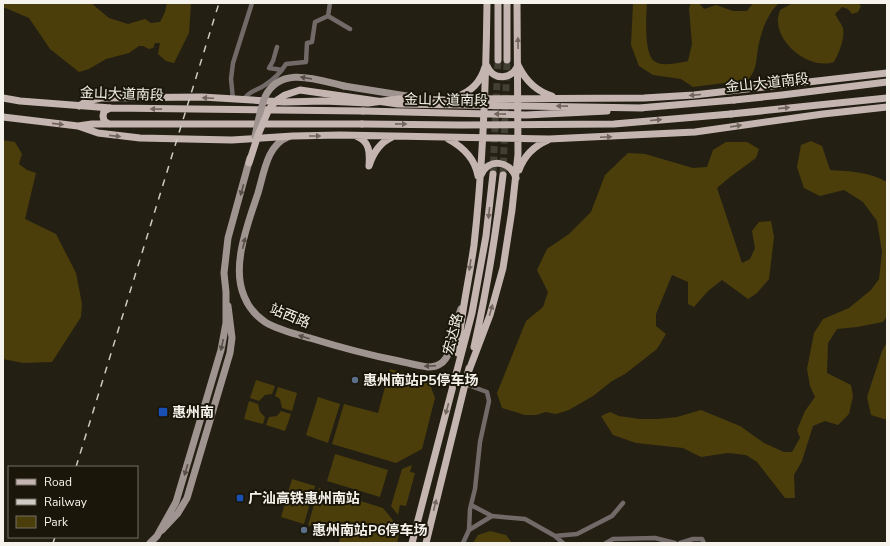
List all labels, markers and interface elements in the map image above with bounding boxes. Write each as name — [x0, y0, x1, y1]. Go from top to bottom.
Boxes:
one-way arrow — [514, 37, 521, 49]
street label: 金山大道南段 — [724, 69, 810, 97]
one-way arrow — [300, 75, 312, 81]
street label: 金山大道南段 — [80, 83, 164, 105]
street label: 金山大道南段 — [404, 90, 488, 110]
one-way arrow — [689, 91, 701, 98]
one-way arrow — [202, 94, 214, 101]
one-way arrow — [555, 103, 568, 109]
one-way arrow — [778, 104, 790, 111]
one-way arrow — [149, 106, 162, 112]
one-way arrow — [493, 111, 506, 117]
one-way arrow — [650, 117, 662, 124]
one-way arrow — [52, 120, 64, 127]
one-way arrow — [395, 121, 408, 127]
one-way arrow — [730, 123, 742, 129]
one-way arrow — [109, 133, 121, 139]
one-way arrow — [309, 133, 322, 139]
one-way arrow — [600, 134, 613, 140]
one-way arrow — [239, 184, 245, 196]
one-way arrow — [486, 207, 492, 219]
one-way arrow — [241, 237, 247, 249]
one-way arrow — [467, 259, 473, 271]
street label: 站西路 — [267, 299, 313, 333]
one-way arrow — [488, 304, 494, 316]
street label: 宏达路 — [439, 311, 467, 357]
one-way arrow — [298, 334, 310, 340]
one-way arrow — [219, 339, 225, 351]
one-way arrow — [424, 363, 437, 369]
place label: 惠州南站P5停车场 — [363, 371, 479, 390]
marker: 惠州南站P5停车场 — [350, 375, 360, 385]
place label: 惠州南 — [172, 403, 214, 422]
one-way arrow — [444, 403, 450, 415]
marker: 惠州南 — [157, 406, 169, 418]
one-way arrow — [183, 464, 189, 476]
legend — [8, 466, 138, 538]
text: Road — [44, 474, 72, 490]
place label: 广汕高铁惠州南站 — [248, 489, 360, 508]
marker: 广汕高铁惠州南站 — [235, 493, 245, 503]
text: Railway — [44, 494, 88, 510]
one-way arrow — [433, 499, 439, 511]
text: Park — [44, 514, 69, 530]
place label: 惠州南站P6停车场 — [312, 521, 428, 540]
marker: 惠州南站P6停车场 — [299, 525, 309, 535]

